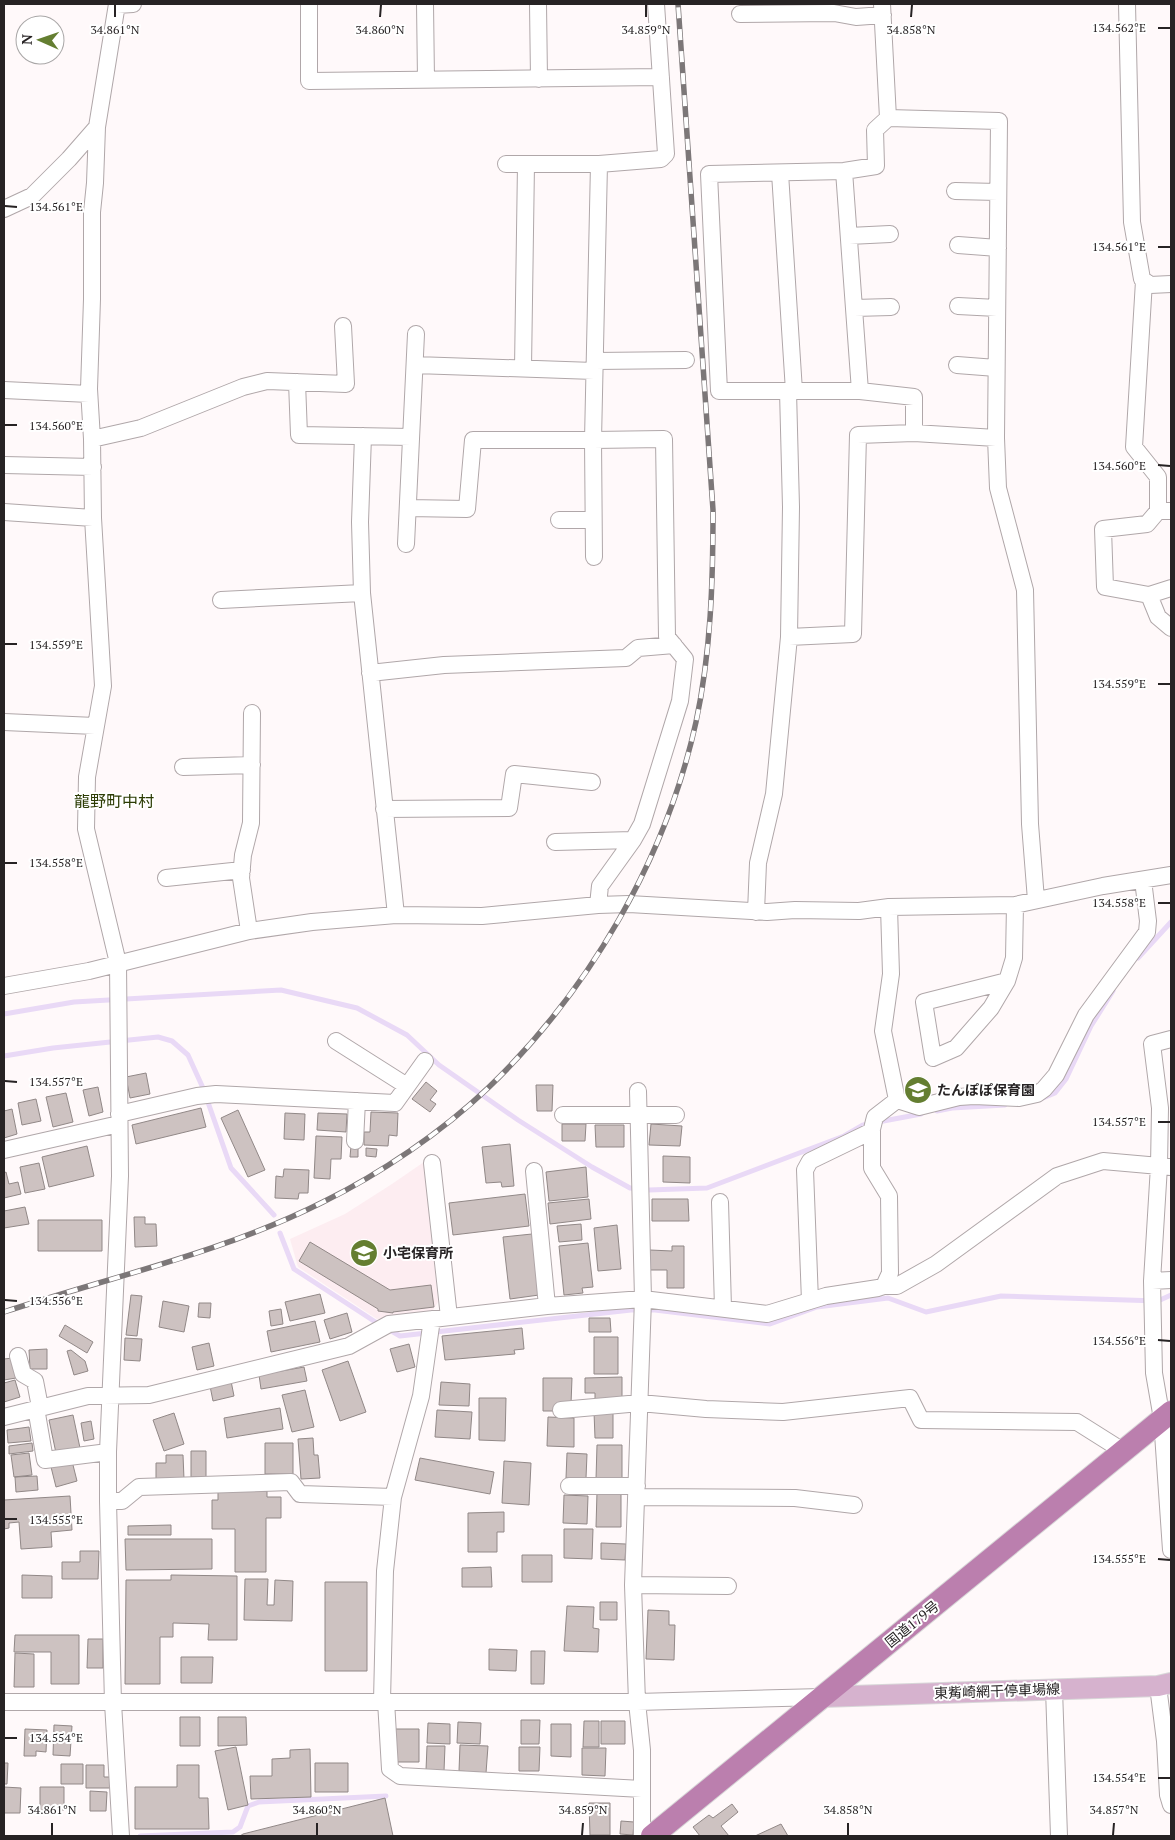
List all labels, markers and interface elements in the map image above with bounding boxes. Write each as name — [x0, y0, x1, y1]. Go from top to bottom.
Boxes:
north arrow — [15, 15, 65, 65]
text: 134.562°E — [1092, 20, 1146, 35]
text: 34.861°N — [90, 22, 140, 37]
text: 34.860°N — [355, 22, 405, 37]
text: 34.859°N — [621, 22, 671, 37]
text: 34.858°N — [886, 22, 936, 37]
text: N — [17, 34, 36, 45]
text: 134.561°E — [29, 199, 83, 214]
text: 134.561°E — [1092, 239, 1146, 254]
text: 134.560°E — [29, 418, 83, 433]
text: 134.560°E — [1092, 458, 1146, 473]
text: 134.559°E — [29, 637, 83, 652]
text: 134.559°E — [1092, 676, 1146, 691]
district label: 龍野町中村 — [74, 790, 154, 812]
text: 134.558°E — [29, 855, 83, 870]
text: 134.558°E — [1092, 895, 1146, 910]
text: 134.557°E — [29, 1074, 83, 1089]
school or university icon: たんぽぽ保育園 — [903, 1075, 933, 1105]
place label: たんぽぽ保育園 — [937, 1080, 1035, 1099]
text: 134.557°E — [1092, 1114, 1146, 1129]
school or university icon: 小宅保育所 — [349, 1238, 379, 1268]
place label: 小宅保育所 — [383, 1243, 453, 1262]
text: 134.556°E — [29, 1293, 83, 1308]
text: 134.556°E — [1092, 1333, 1146, 1348]
text: 134.555°E — [29, 1512, 83, 1527]
text: 134.555°E — [1092, 1551, 1146, 1566]
street label: 国道179号 — [881, 1596, 943, 1651]
street label: 東觜崎網干停車場線 — [934, 1679, 1060, 1702]
text: 134.554°E — [29, 1730, 83, 1745]
text: 134.554°E — [1092, 1770, 1146, 1785]
text: 34.861°N — [27, 1802, 77, 1817]
text: 34.860°N — [292, 1802, 342, 1817]
text: 34.859°N — [558, 1802, 608, 1817]
text: 34.858°N — [823, 1802, 873, 1817]
text: 34.857°N — [1089, 1802, 1139, 1817]

